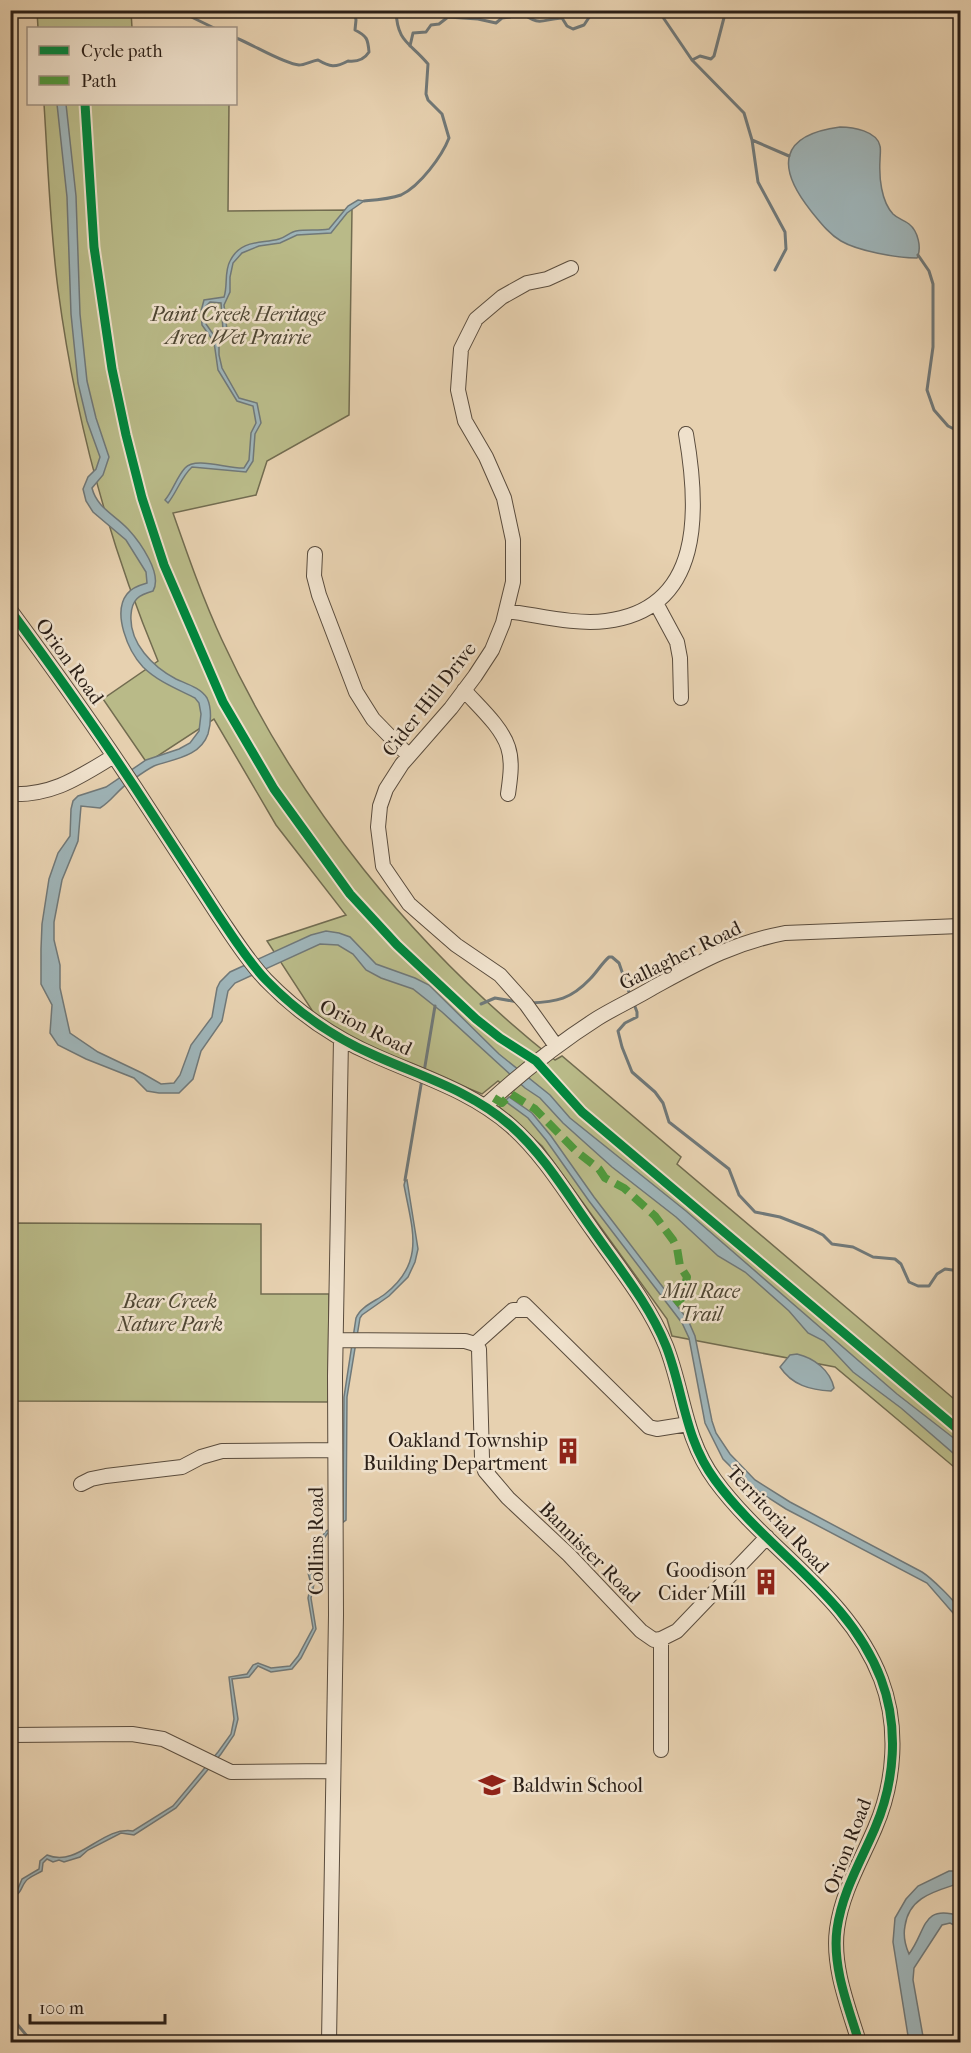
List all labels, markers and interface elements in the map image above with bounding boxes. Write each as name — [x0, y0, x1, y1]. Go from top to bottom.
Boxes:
legend — [27, 27, 237, 105]
text: Cycle path — [81, 41, 162, 62]
text: Path — [81, 71, 117, 92]
park label: Paint Creek Heritage Area Wet Prairie — [150, 303, 326, 349]
street label: Orion Road — [31, 614, 109, 710]
street label: Cider Hill Drive — [378, 638, 481, 761]
street label: Gallagher Road — [616, 916, 746, 995]
street label: Orion Road — [316, 994, 417, 1061]
park label: Mill Race Trail — [660, 1280, 741, 1326]
park label: Bear Creek Nature Park — [116, 1290, 223, 1336]
place label: Oakland Township Building Department — [363, 1429, 548, 1475]
building icon: Oakland Township Building Department — [553, 1436, 583, 1466]
street label: Territorial Road — [722, 1460, 834, 1579]
street label: Collins Road — [305, 1486, 328, 1595]
street label: Bannister Road — [534, 1497, 646, 1608]
place label: Goodison Cider Mill — [658, 1559, 746, 1605]
building icon: Goodison Cider Mill — [751, 1567, 781, 1597]
school or university icon: Baldwin School — [477, 1770, 507, 1800]
place label: Baldwin School — [512, 1774, 643, 1797]
street label: Orion Road — [819, 1794, 877, 1897]
scale bar — [30, 1987, 165, 2025]
text: 100 m — [39, 1998, 84, 2019]

